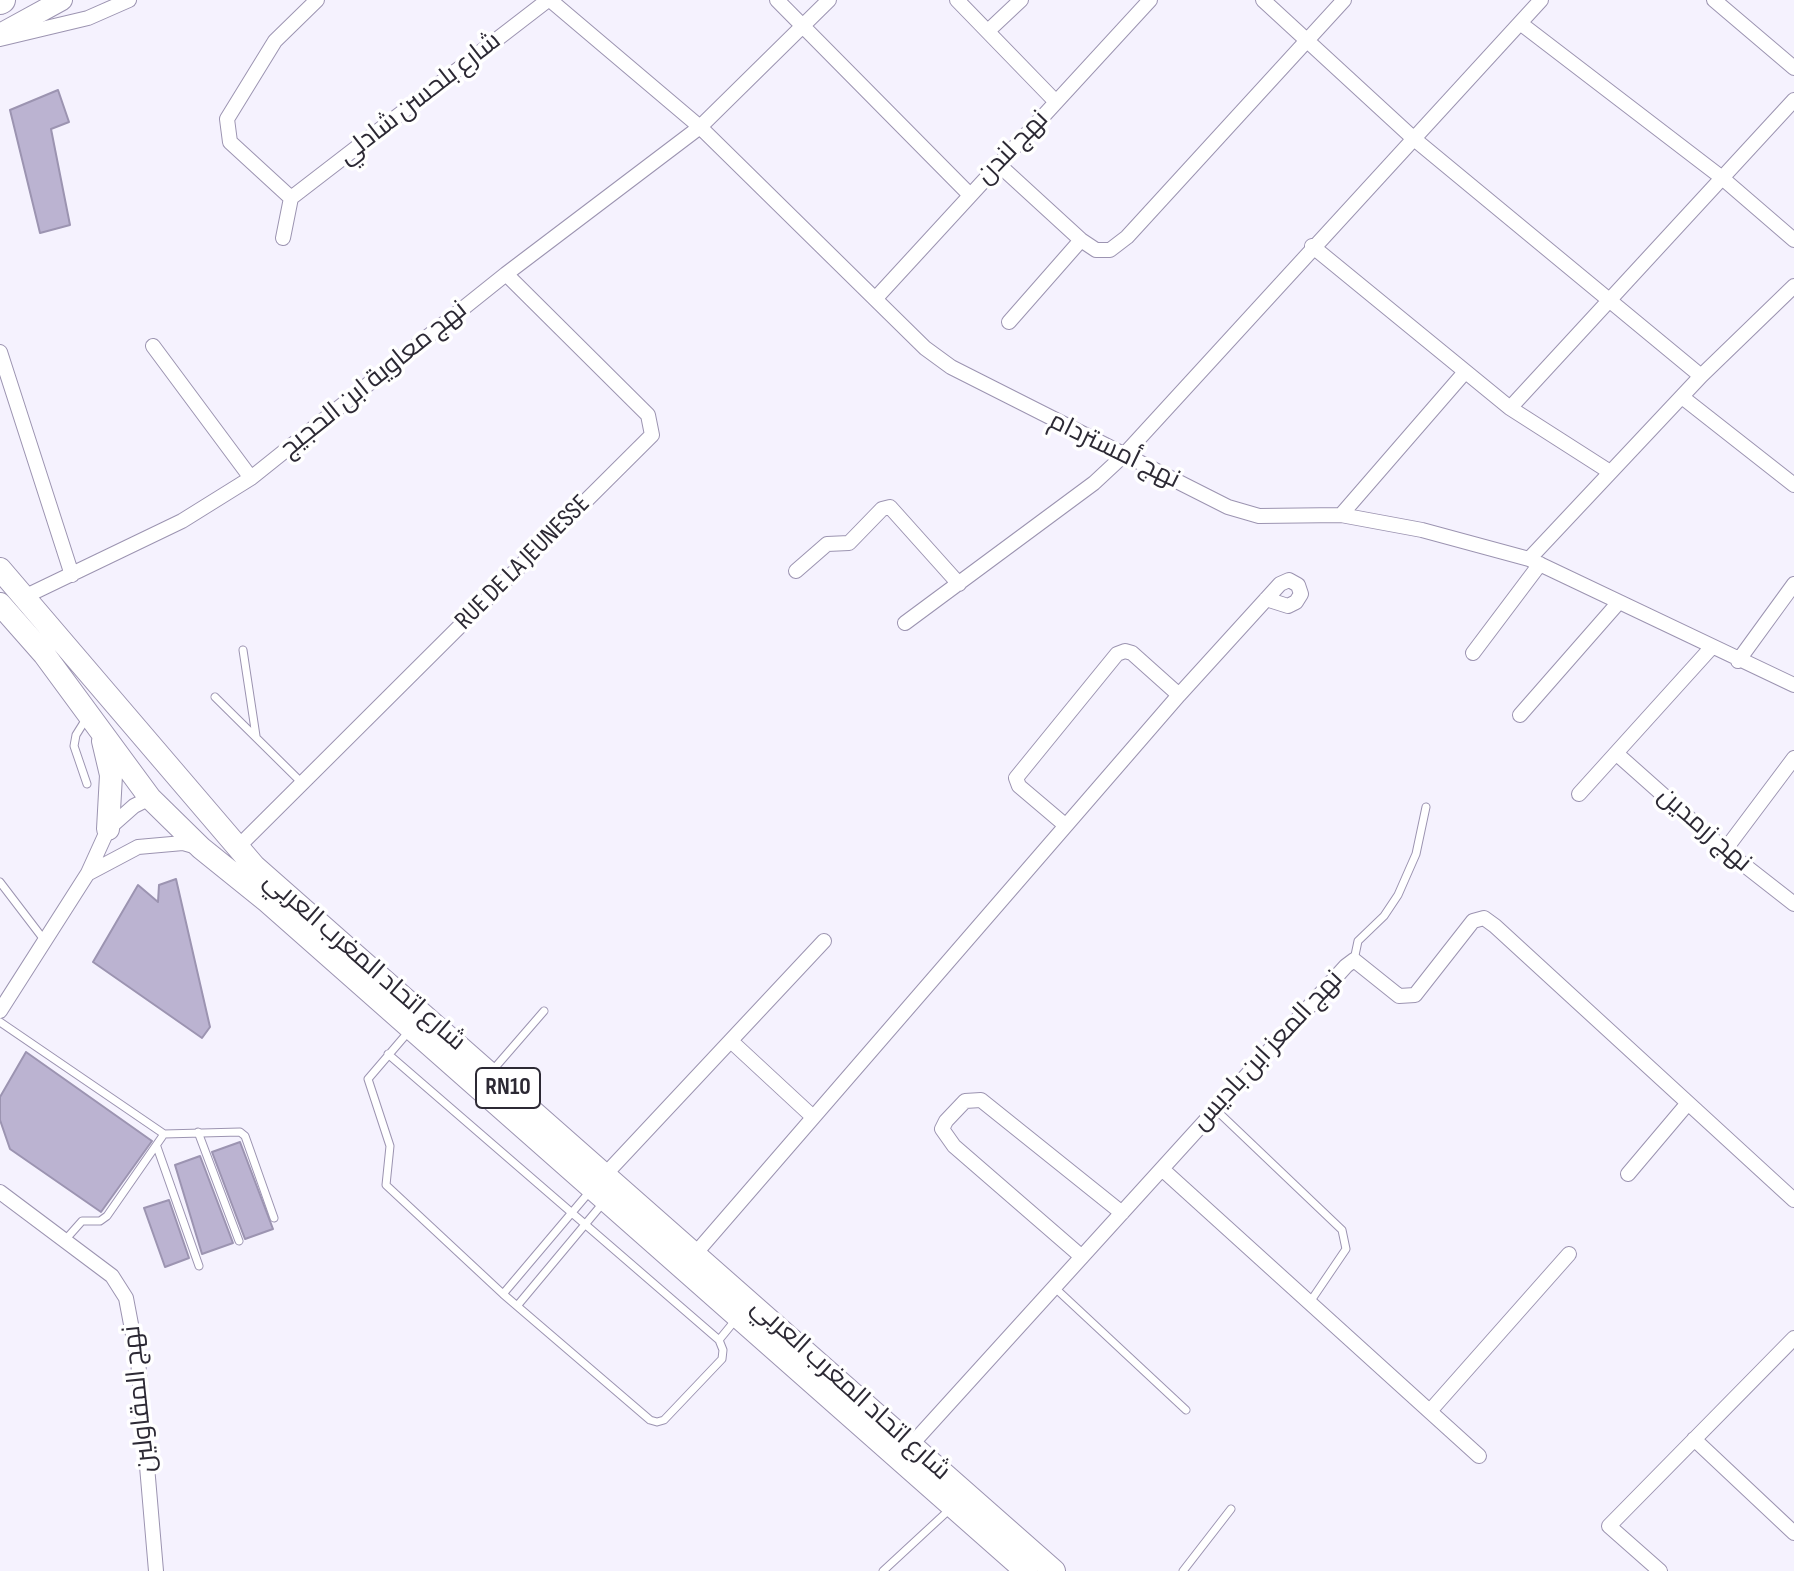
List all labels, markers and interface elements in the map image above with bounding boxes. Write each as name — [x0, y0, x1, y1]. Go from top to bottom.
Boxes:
street label: شارع بلحسن شادلي — [333, 26, 507, 172]
street label: نهج لندن — [970, 105, 1056, 191]
street label: نهج معاوية ابن الحجيج — [274, 295, 474, 465]
street label: نهج أمستردام — [1043, 406, 1185, 496]
street label: RUE DE LA JEUNESSE — [449, 489, 597, 637]
street label: نهج زرمدين — [1651, 781, 1757, 879]
street label: شارع اتحاد المغرب العربي — [257, 866, 471, 1058]
street label: نهج المعز ابن باديس — [1186, 964, 1350, 1138]
road number: RN10 — [476, 1068, 540, 1108]
street label: شارع اتحاد المغرب العربي — [744, 1292, 956, 1488]
street label: نهج المقاولين — [117, 1324, 163, 1474]

